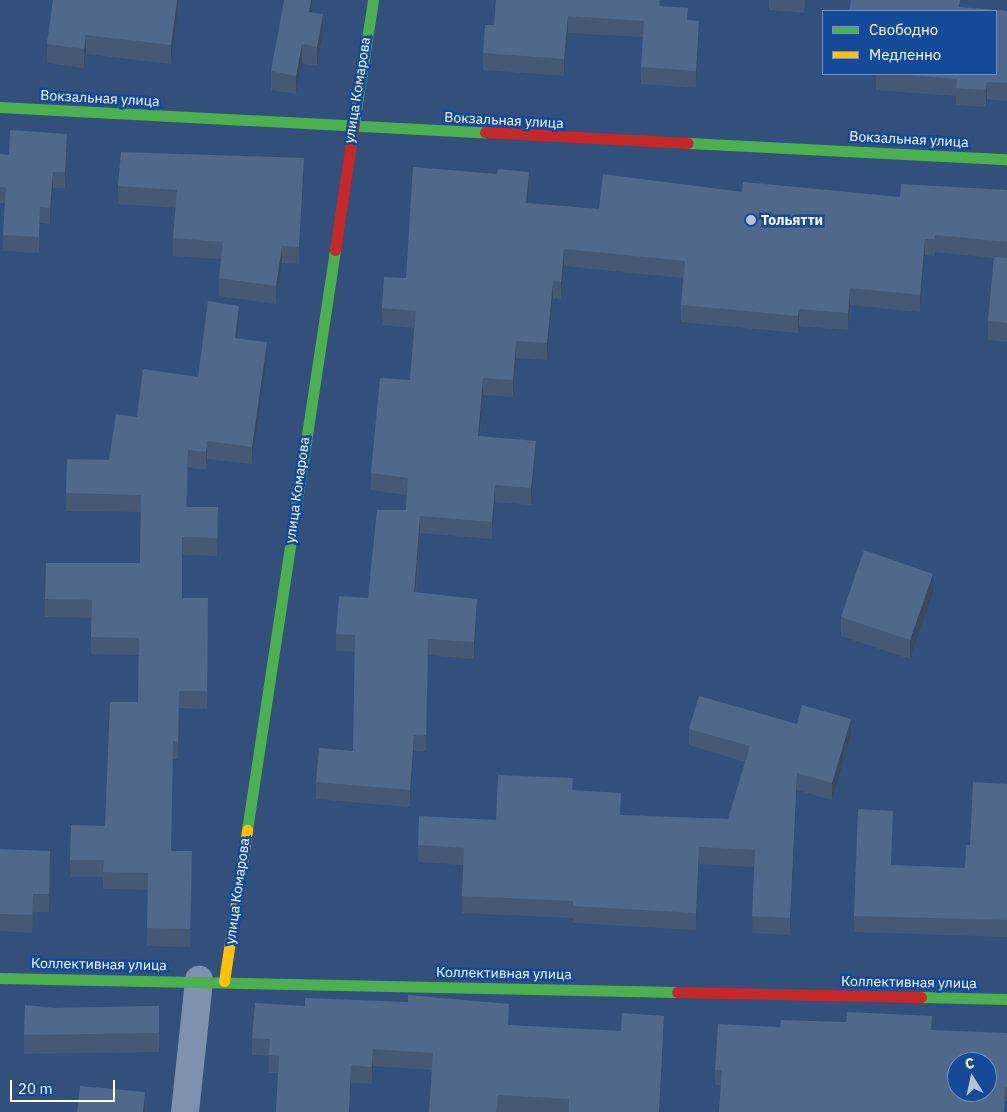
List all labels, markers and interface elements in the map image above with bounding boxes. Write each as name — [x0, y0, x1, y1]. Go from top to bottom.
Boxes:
legend — [822, 10, 997, 75]
text: Свободно — [869, 20, 938, 39]
street label: улица Комарова — [340, 36, 374, 144]
text: Медленно — [869, 45, 941, 64]
street label: Вокзальная улица — [40, 86, 160, 110]
street label: Вокзальная улица — [444, 108, 564, 132]
street label: Вокзальная улица — [849, 127, 969, 151]
place label: Тольятти — [761, 212, 823, 228]
marker: Тольятти — [745, 214, 757, 226]
street label: улица Комарова — [281, 436, 313, 544]
street label: улица Комарова — [221, 837, 253, 945]
street label: Коллективная улица — [31, 954, 167, 974]
street label: Коллективная улица — [436, 963, 572, 983]
street label: Коллективная улица — [841, 972, 977, 992]
north arrow — [947, 1052, 997, 1102]
text: С — [964, 1054, 976, 1073]
scale bar — [12, 1070, 118, 1102]
text: 20 m — [18, 1079, 53, 1098]

